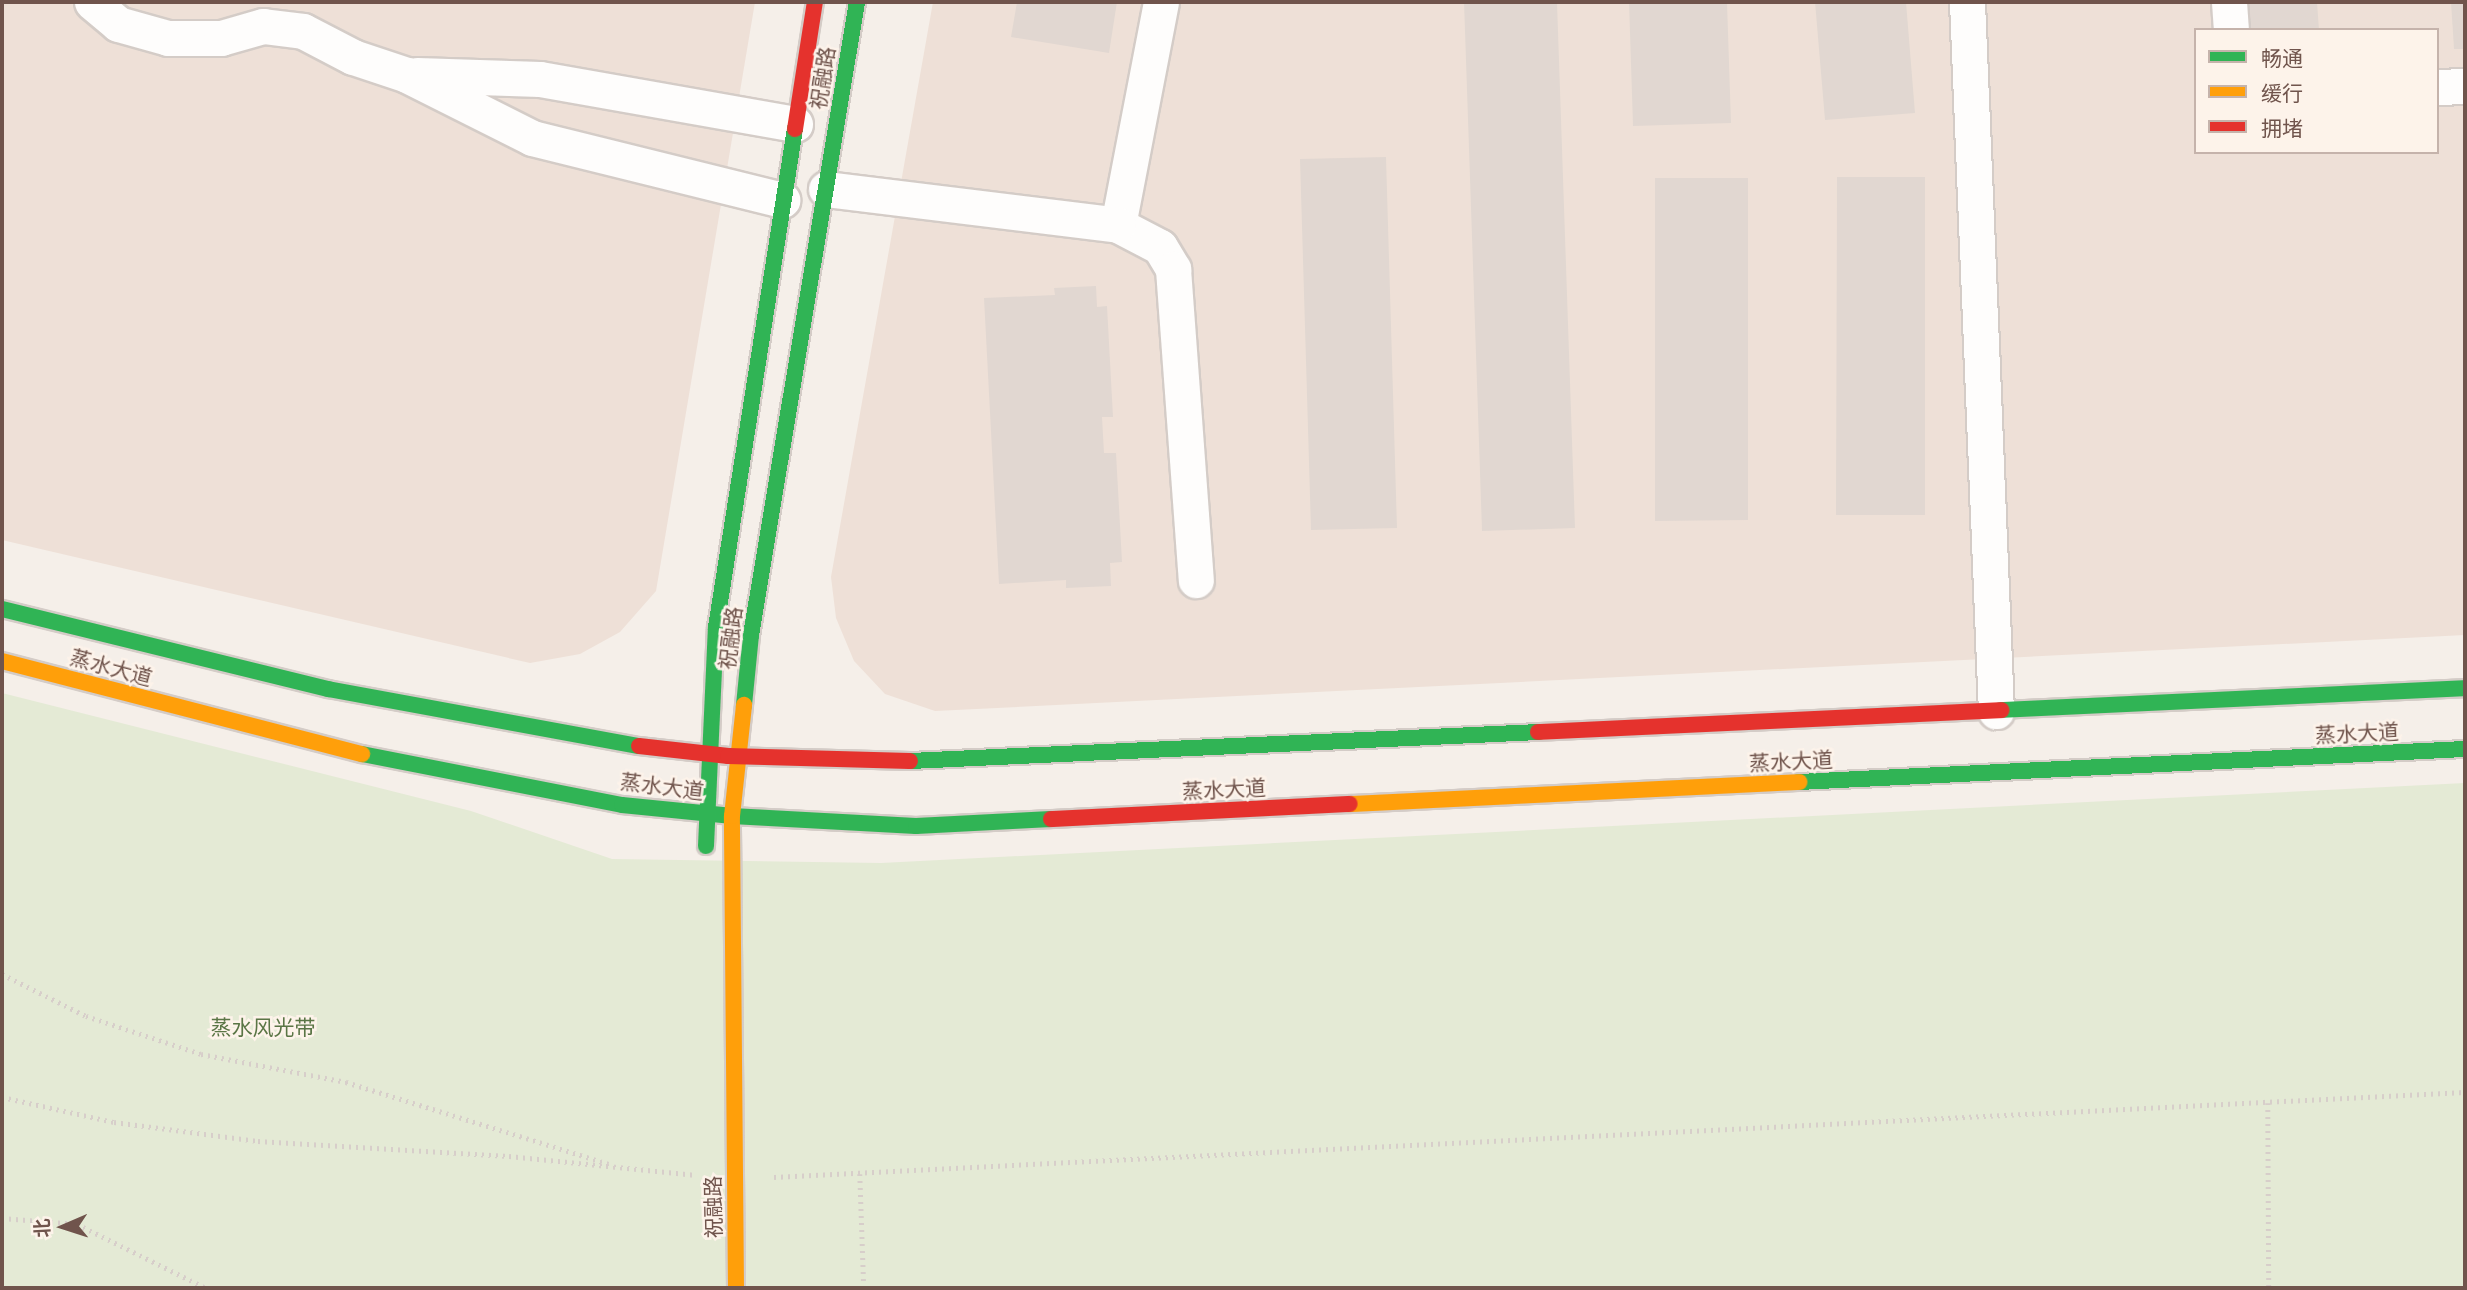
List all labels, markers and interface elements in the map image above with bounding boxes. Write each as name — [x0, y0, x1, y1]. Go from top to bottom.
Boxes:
legend — [2194, 28, 2439, 154]
street label: 祝融路 — [806, 45, 840, 111]
text: 畅通 — [2261, 45, 2303, 72]
text: 缓行 — [2261, 80, 2303, 107]
text: 拥堵 — [2261, 115, 2303, 142]
street label: 祝融路 — [715, 605, 747, 671]
street label: 蒸水大道 — [67, 645, 155, 691]
street label: 蒸水大道 — [2314, 719, 2400, 749]
street label: 蒸水大道 — [1748, 747, 1834, 777]
street label: 蒸水大道 — [619, 769, 705, 805]
street label: 蒸水大道 — [1181, 775, 1267, 805]
park label: 蒸水风光带 — [211, 1015, 315, 1041]
street label: 祝融路 — [701, 1175, 727, 1239]
north arrow — [28, 1192, 98, 1262]
text: 北 — [30, 1218, 55, 1238]

